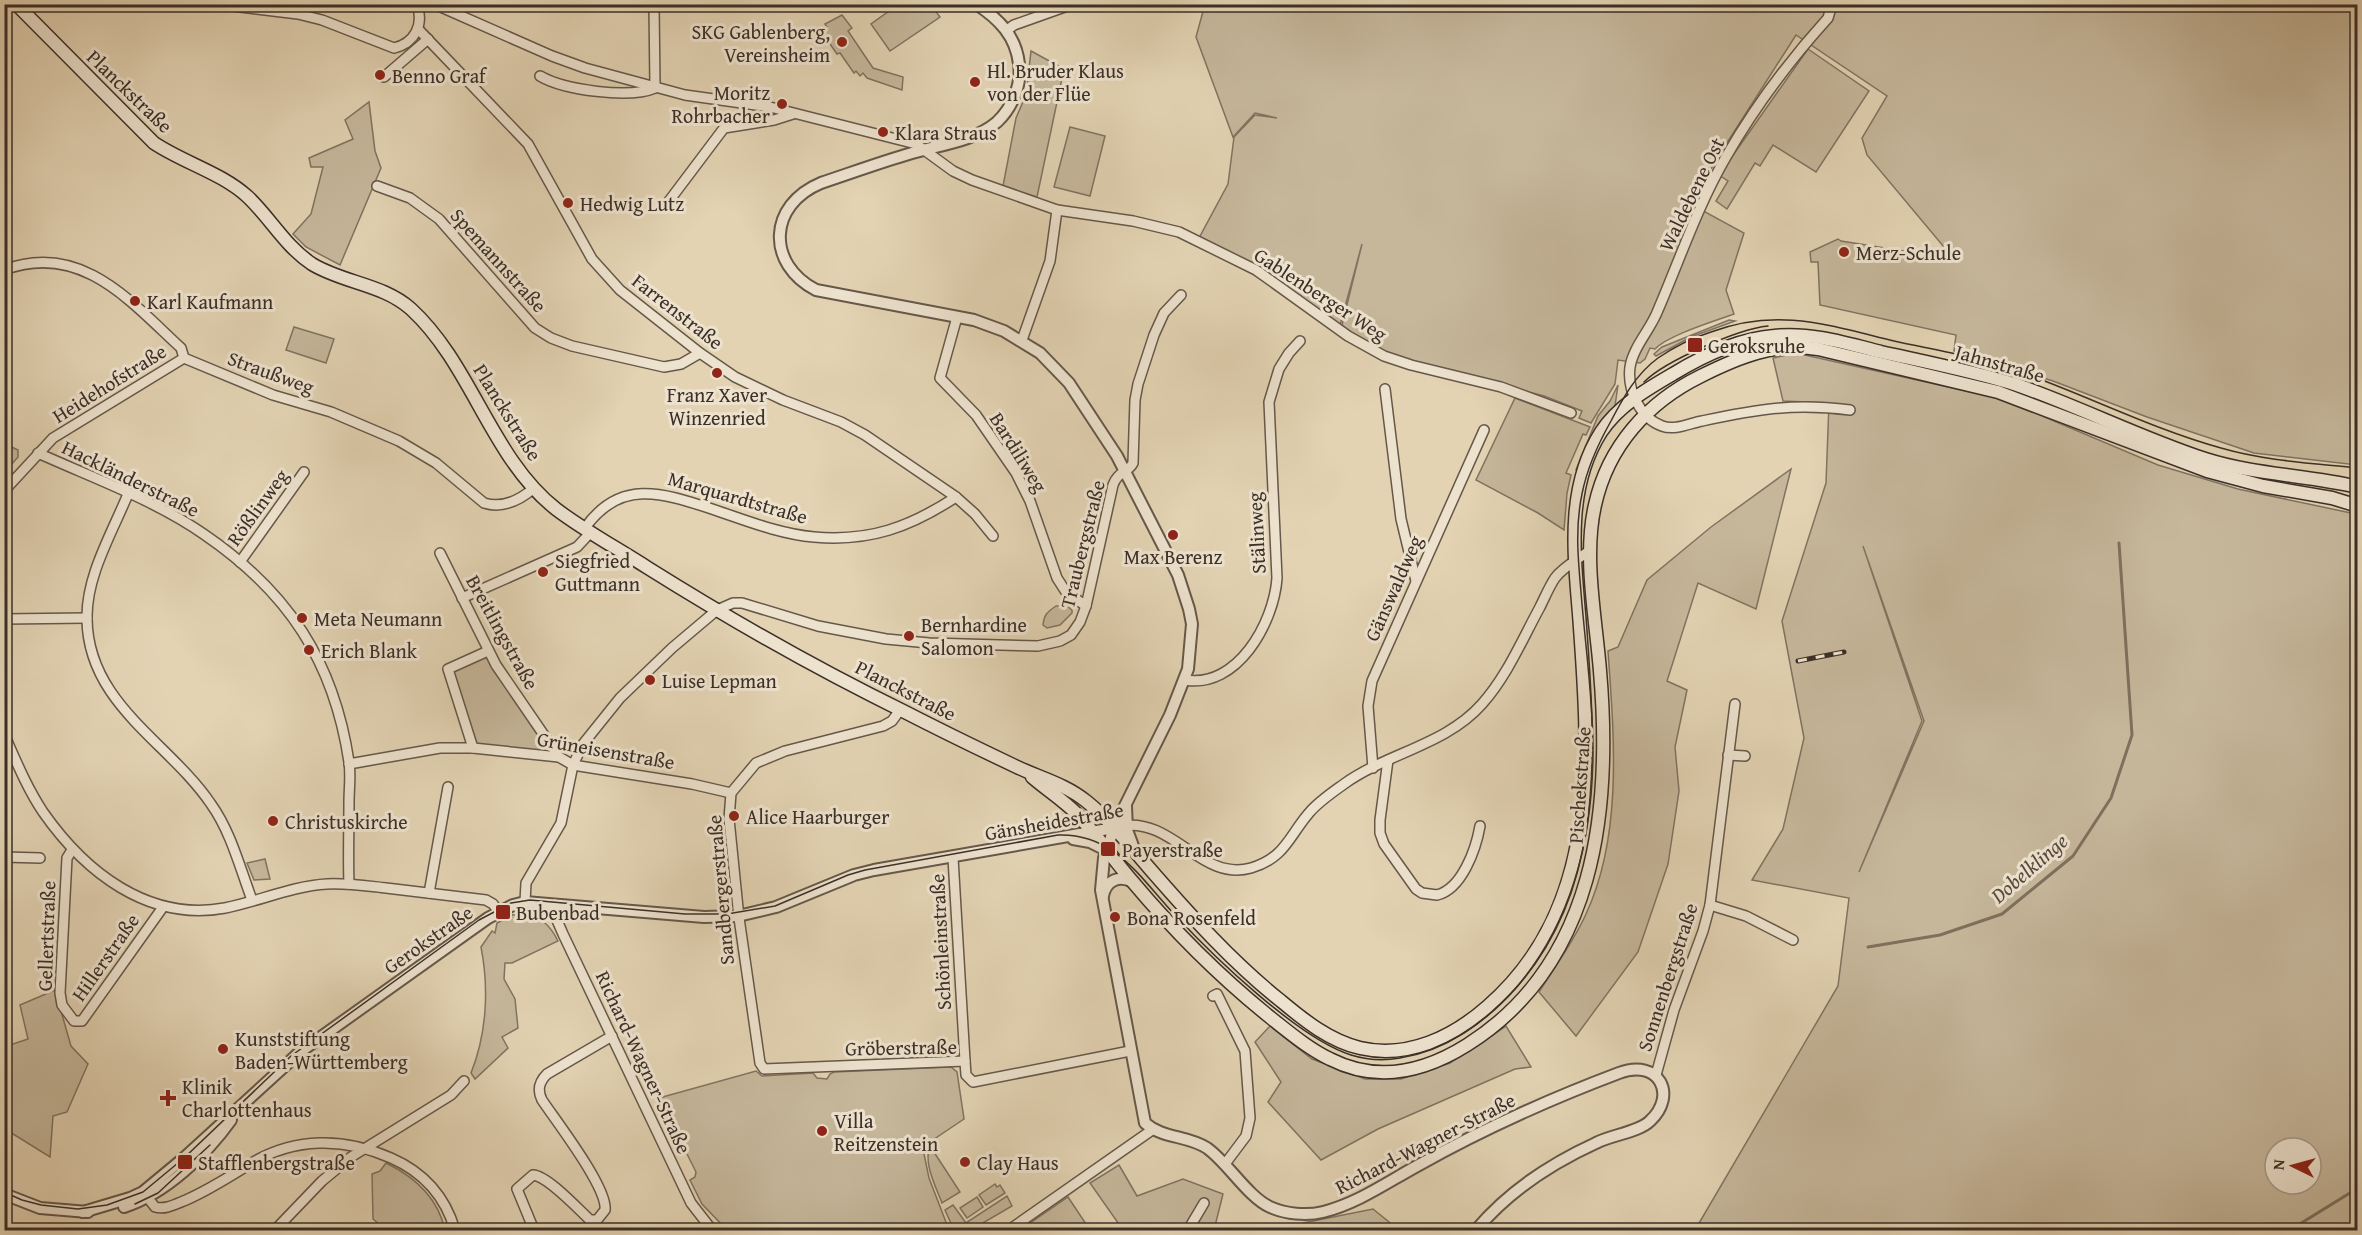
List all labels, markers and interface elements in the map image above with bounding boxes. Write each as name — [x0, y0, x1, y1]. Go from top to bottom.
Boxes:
place label: SKG Gablenberg, Vereinsheim — [692, 17, 831, 69]
marker: SKG Gablenberg, Vereinsheim — [835, 35, 849, 49]
street label: Planckstraße — [81, 43, 179, 139]
place label: Hl. Bruder Klaus von der Flüe — [987, 56, 1124, 108]
place label: Benno Graf — [392, 61, 488, 90]
marker: Benno Graf — [373, 68, 387, 82]
marker: Hl. Bruder Klaus von der Flüe — [968, 75, 982, 89]
place label: Moritz Rohrbacher — [672, 78, 770, 130]
marker: Moritz Rohrbacher — [775, 97, 789, 111]
place label: Klara Straus — [895, 118, 997, 147]
marker: Klara Straus — [876, 125, 890, 139]
street label: Waldebene Ost — [1651, 132, 1731, 256]
place label: Hedwig Lutz — [580, 189, 684, 218]
marker: Hedwig Lutz — [561, 196, 575, 210]
street label: Spemannstraße — [444, 201, 554, 319]
place label: Merz-Schule — [1856, 238, 1961, 267]
street label: Gablenberger Weg — [1249, 240, 1393, 348]
marker: Merz-Schule — [1837, 245, 1851, 259]
street label: Farrenstraße — [626, 266, 730, 356]
place label: Karl Kaufmann — [147, 287, 273, 316]
marker: Karl Kaufmann — [128, 294, 142, 308]
place label: Geroksruhe — [1708, 331, 1805, 360]
street label: Heidehofstraße — [46, 336, 172, 430]
marker: Geroksruhe — [1686, 336, 1704, 354]
street label: Jahnstraße — [1949, 336, 2048, 390]
street label: Straußweg — [224, 343, 318, 401]
street label: Planckstraße — [467, 358, 549, 466]
marker: Franz Xaver Winzenried — [710, 366, 724, 380]
place label: Franz Xaver Winzenried — [667, 380, 767, 432]
street label: Bardiliweg — [983, 406, 1055, 498]
street label: Hackländerstraße — [57, 432, 205, 524]
street label: Rößlinweg — [219, 462, 295, 552]
street label: Marquardtstraße — [665, 463, 811, 531]
street label: Traubergstraße — [1052, 477, 1112, 611]
street label: Stälinweg — [1239, 491, 1273, 575]
marker: Max Berenz — [1166, 528, 1180, 542]
street label: Gänswaldweg — [1357, 530, 1429, 646]
place label: Max Berenz — [1124, 542, 1222, 571]
place label: Siegfried Guttmann — [555, 546, 640, 598]
marker: Siegfried Guttmann — [536, 565, 550, 579]
street label: Breitlingstraße — [459, 569, 547, 695]
place label: Meta Neumann — [314, 604, 442, 633]
place label: Bernhardine Salomon — [921, 610, 1027, 662]
marker: Meta Neumann — [295, 611, 309, 625]
marker: Bernhardine Salomon — [902, 629, 916, 643]
place label: Erich Blank — [321, 636, 418, 665]
marker: Erich Blank — [302, 643, 316, 657]
street label: Planckstraße — [851, 652, 961, 728]
place label: Luise Lepman — [662, 666, 777, 695]
marker: Luise Lepman — [643, 673, 657, 687]
street label: Grüneisenstraße — [535, 724, 677, 776]
street label: Pischekstraße — [1560, 725, 1598, 845]
street label: Gänsheidestraße — [982, 795, 1126, 847]
place label: Alice Haarburger — [746, 802, 889, 831]
place label: Christuskirche — [285, 807, 408, 836]
marker: Alice Haarburger — [727, 809, 741, 823]
marker: Christuskirche — [266, 814, 280, 828]
street label: Sandbergerstraße — [699, 814, 741, 966]
water label: Dobelklinge — [1983, 826, 2074, 911]
place label: Payerstraße — [1122, 835, 1223, 864]
marker: Payerstraße — [1099, 840, 1117, 858]
street label: Schönleinstraße — [922, 873, 958, 1011]
street label: Gellertstraße — [30, 880, 62, 992]
street label: Gerokstraße — [377, 898, 479, 980]
place label: Bubenbad — [516, 898, 600, 927]
street label: Sonnenbergstraße — [1629, 899, 1705, 1055]
marker: Bubenbad — [494, 903, 512, 921]
place label: Bona Rosenfeld — [1127, 903, 1256, 932]
street label: Hillerstraße — [64, 907, 146, 1007]
marker: Bona Rosenfeld — [1108, 910, 1122, 924]
street label: Richard-Wagner-Straße — [589, 966, 699, 1158]
place label: Kunststiftung Baden-Württemberg — [235, 1024, 408, 1076]
street label: Gröberstraße — [845, 1032, 957, 1062]
marker: Kunststiftung Baden-Württemberg — [216, 1042, 230, 1056]
place label: Klinik Charlottenhaus — [182, 1072, 312, 1124]
street label: Richard-Wagner-Straße — [1330, 1085, 1520, 1201]
marker: Klinik Charlottenhaus — [159, 1089, 177, 1107]
place label: Villa Reitzenstein — [834, 1106, 938, 1158]
marker: Villa Reitzenstein — [815, 1124, 829, 1138]
north arrow — [2263, 1136, 2323, 1196]
place label: Stafflenbergstraße — [198, 1148, 355, 1177]
place label: Clay Haus — [977, 1148, 1059, 1177]
marker: Stafflenbergstraße — [176, 1153, 194, 1171]
marker: Clay Haus — [958, 1155, 972, 1169]
text: N — [2266, 1158, 2291, 1171]

